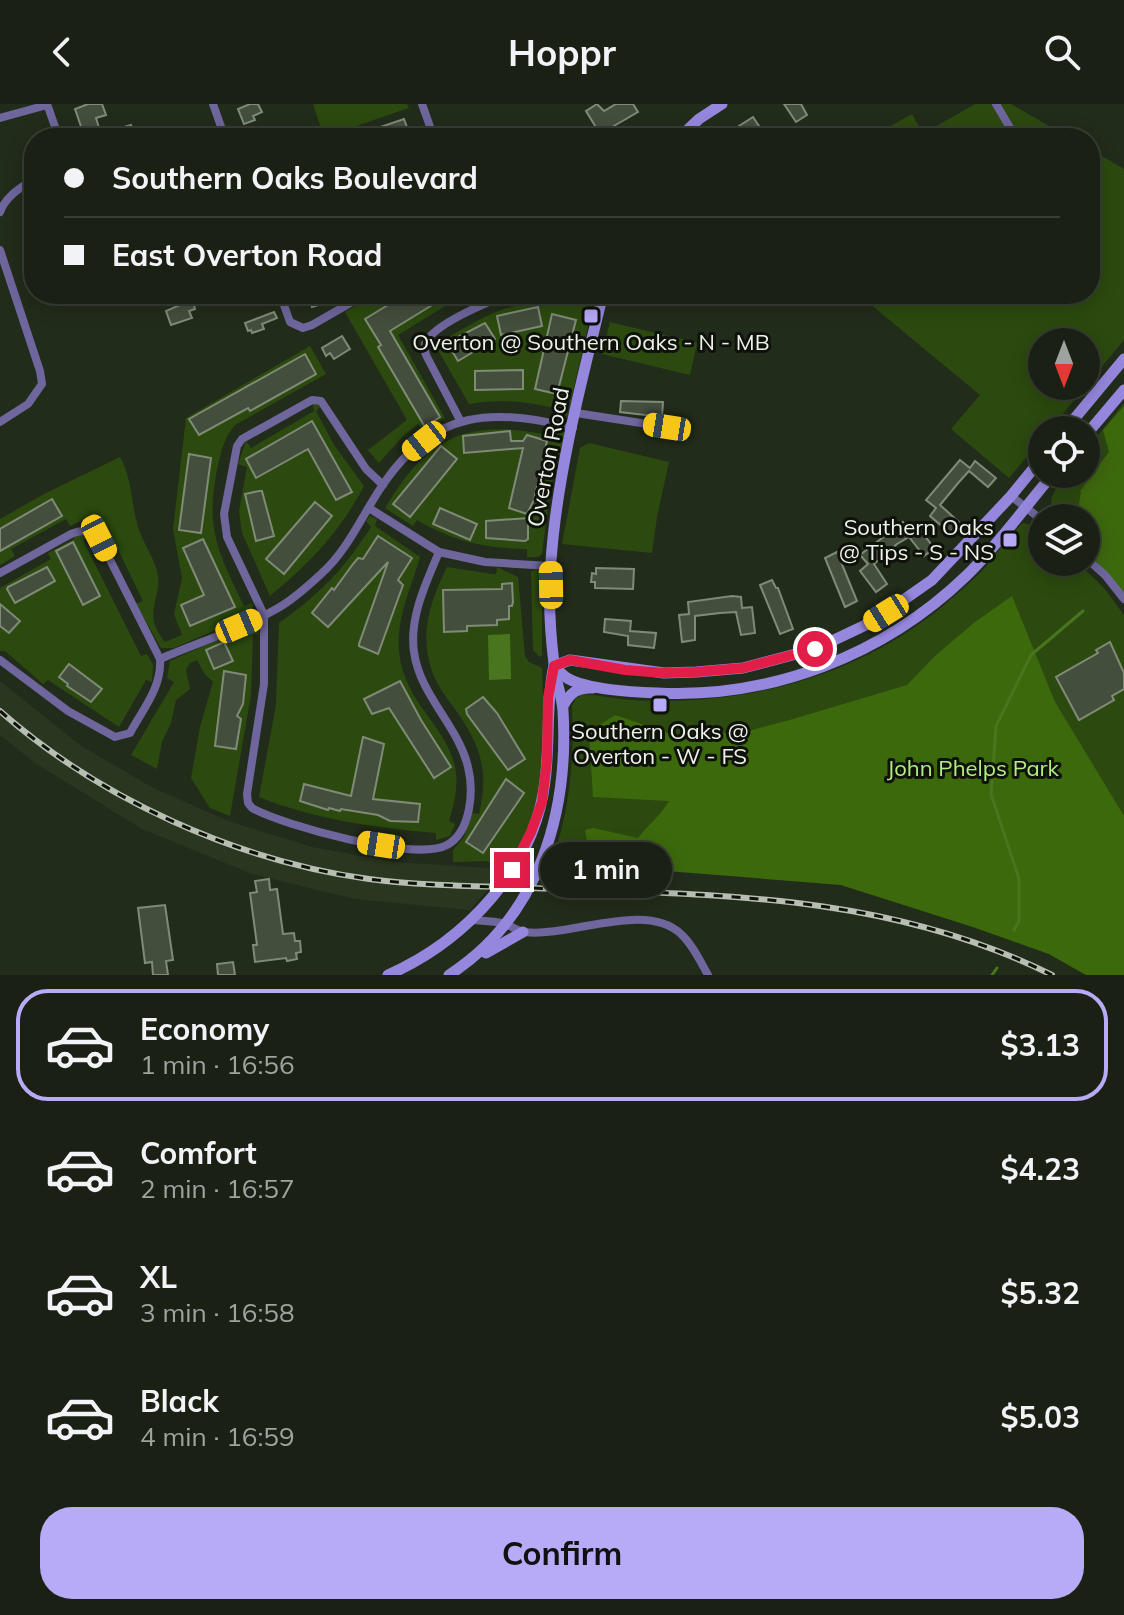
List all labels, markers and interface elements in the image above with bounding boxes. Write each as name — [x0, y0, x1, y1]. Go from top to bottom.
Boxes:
icon: back — [40, 30, 84, 74]
text: Hoppr — [508, 30, 616, 75]
icon: search — [1040, 30, 1084, 74]
text: Southern Oaks Boulevard — [112, 159, 478, 197]
text: East Overton Road — [112, 236, 382, 274]
marker: Overton @ Southern Oaks - N - MB — [582, 307, 600, 325]
place label: Overton @ Southern Oaks - N - MB — [412, 328, 770, 356]
north arrow — [1028, 328, 1100, 400]
map controls — [1028, 328, 1100, 576]
street label: Overton Road — [521, 385, 575, 529]
car — [641, 411, 693, 443]
button: locate — [1028, 416, 1100, 488]
car — [398, 417, 450, 465]
button: layers — [1028, 504, 1100, 576]
car — [77, 511, 121, 565]
place label: Southern Oaks @ Tips - S - NS — [839, 513, 994, 566]
marker: Southern Oaks @ Tips - S - NS — [1001, 531, 1019, 549]
car — [539, 561, 563, 609]
car — [859, 590, 913, 636]
car — [212, 606, 266, 646]
route start — [797, 631, 833, 667]
marker: Southern Oaks @ Overton - W - FS — [651, 696, 669, 714]
place label: Southern Oaks @ Overton - W - FS — [571, 717, 749, 770]
park label: John Phelps Park — [887, 754, 1060, 782]
car — [355, 829, 407, 861]
callout: 1 min — [540, 842, 672, 898]
route end — [494, 852, 530, 888]
text: 1 min — [572, 853, 640, 886]
icon: car — [44, 1009, 116, 1081]
text: Economy — [140, 1010, 269, 1048]
text: $3.13 — [1001, 1026, 1080, 1064]
text: 1 min · 16:56 — [140, 1048, 295, 1081]
icon: car — [44, 1133, 116, 1205]
text: Comfort — [140, 1134, 257, 1172]
text: $4.23 — [1001, 1150, 1080, 1188]
text: 2 min · 16:57 — [140, 1172, 295, 1205]
icon: car — [44, 1257, 116, 1329]
text: XL — [140, 1258, 177, 1296]
text: $5.32 — [1001, 1274, 1080, 1312]
text: 3 min · 16:58 — [140, 1296, 295, 1329]
icon: car — [44, 1381, 116, 1453]
text: Black — [140, 1382, 219, 1420]
text: $5.03 — [1001, 1398, 1080, 1436]
text: 4 min · 16:59 — [140, 1420, 295, 1453]
button: Confirm — [40, 1507, 1084, 1599]

